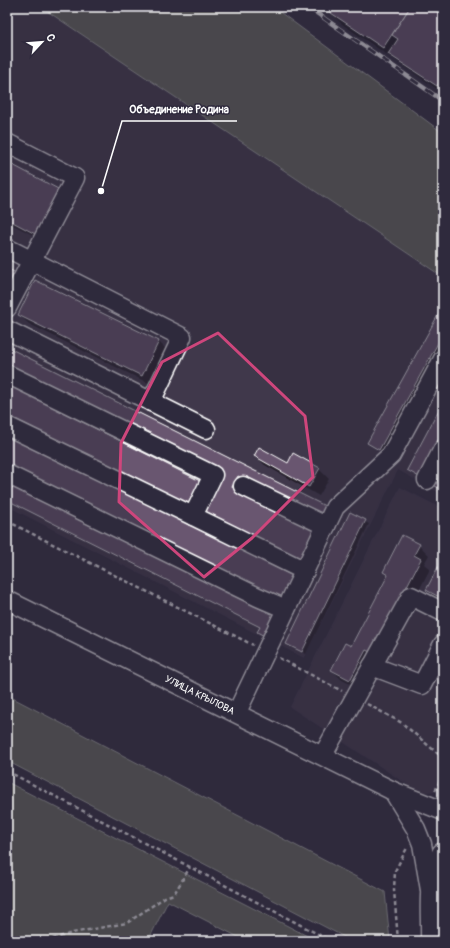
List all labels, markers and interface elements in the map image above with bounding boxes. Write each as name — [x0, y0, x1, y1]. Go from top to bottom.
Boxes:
north arrow — [22, 22, 62, 62]
text: С — [43, 32, 58, 44]
callout: Объединение Родина — [122, 98, 237, 121]
text: Объединение Родина — [129, 103, 229, 116]
street label: УЛИЦА КРЫЛОВА — [163, 673, 237, 718]

